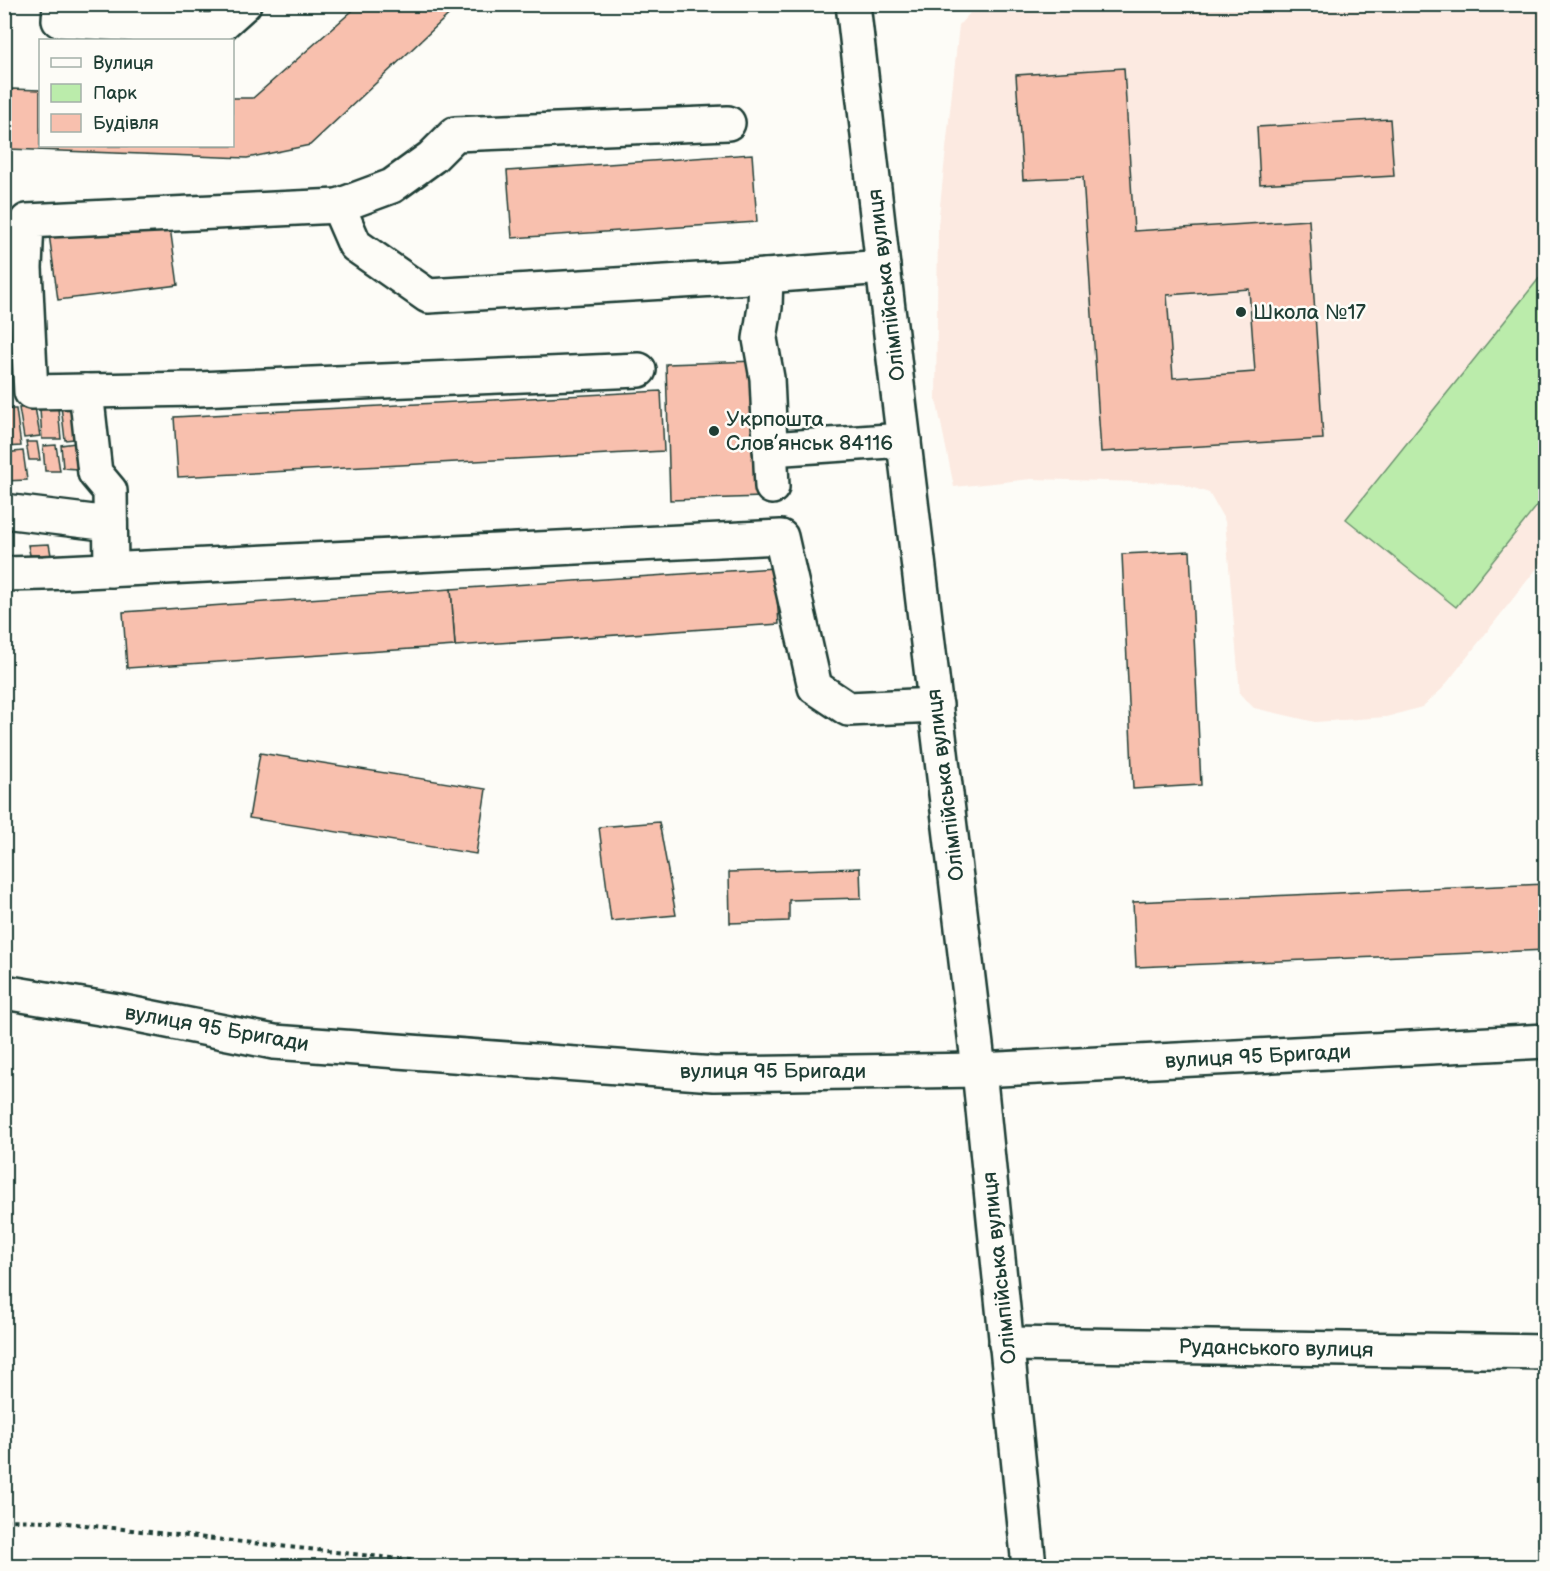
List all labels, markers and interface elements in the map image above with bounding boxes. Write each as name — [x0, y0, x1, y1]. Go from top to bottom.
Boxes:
legend — [39, 39, 234, 147]
text: Вулиця — [93, 53, 154, 74]
text: Парк — [93, 83, 137, 104]
text: Будівля — [93, 113, 159, 134]
street label: Олімпійська вулиця — [862, 187, 911, 382]
place label: Школа №17 — [1253, 300, 1367, 325]
marker: Школа №17 — [1234, 305, 1248, 319]
place label: Укрпошта Слов’янськ 84116 — [726, 407, 893, 456]
marker: Укрпошта Слов’янськ 84116 — [707, 424, 721, 438]
street label: Олімпійська вулиця — [921, 687, 970, 882]
street label: вулиця 95 Бригади — [123, 1000, 311, 1057]
street label: вулиця 95 Бригади — [1164, 1039, 1352, 1074]
street label: вулиця 95 Бригади — [680, 1059, 866, 1084]
street label: Олімпійська вулиця — [977, 1171, 1022, 1365]
street label: Руданського вулиця — [1178, 1334, 1374, 1363]

